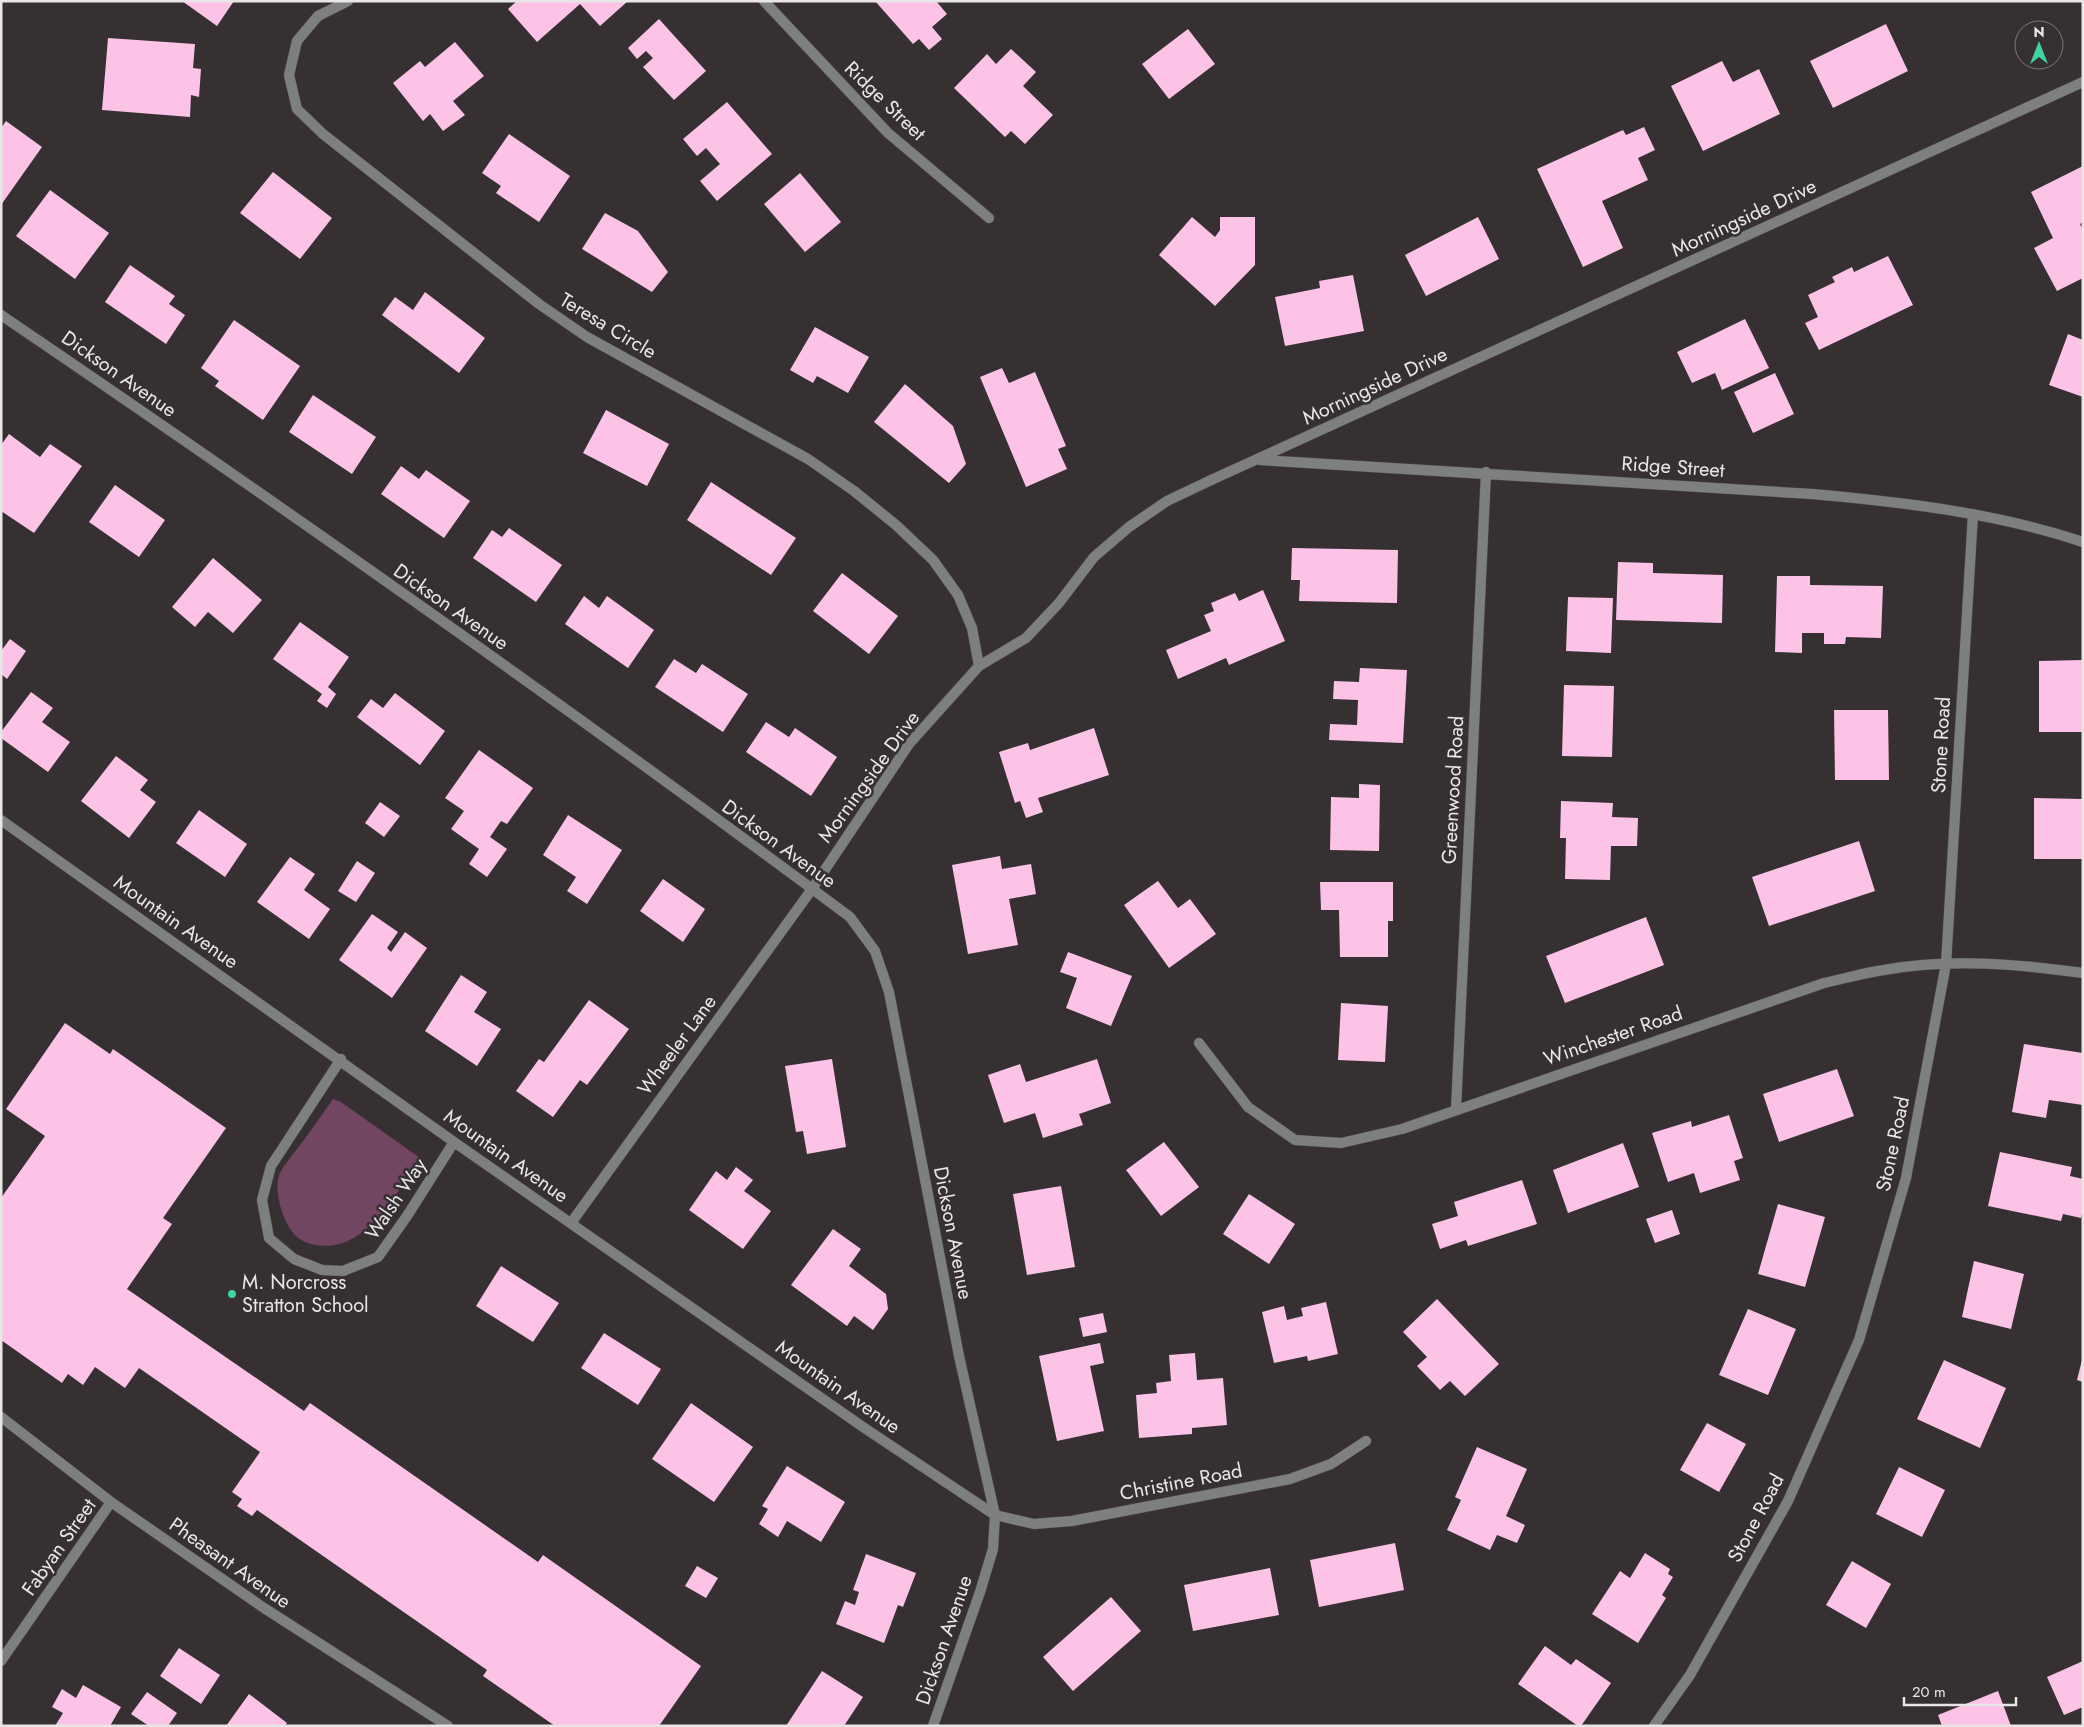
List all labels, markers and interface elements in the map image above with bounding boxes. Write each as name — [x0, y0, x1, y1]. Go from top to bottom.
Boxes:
north arrow — [2014, 20, 2064, 70]
text: N — [2033, 22, 2045, 42]
street label: Ridge Street — [838, 55, 932, 147]
street label: Morningside Drive — [1667, 172, 1821, 264]
street label: Teresa Circle — [554, 286, 662, 366]
street label: Dickson Avenue — [55, 323, 183, 425]
street label: Morningside Drive — [1298, 340, 1452, 432]
street label: Ridge Street — [1620, 449, 1726, 485]
street label: Dickson Avenue — [387, 556, 515, 658]
street label: Stone Road — [1924, 696, 1958, 794]
street label: Morningside Drive — [811, 705, 927, 849]
street label: Greenwood Road — [1435, 715, 1471, 865]
street label: Dickson Avenue — [716, 793, 842, 895]
street label: Mountain Avenue — [108, 868, 244, 976]
street label: Wheeler Lane — [631, 989, 723, 1101]
street label: Winchester Road — [1540, 999, 1686, 1073]
street label: Stone Road — [1869, 1094, 1917, 1194]
street label: Mountain Avenue — [438, 1102, 574, 1210]
street label: Walsh Way — [358, 1152, 434, 1246]
street label: Dickson Avenue — [926, 1164, 980, 1302]
place label: M. Norcross Stratton School — [242, 1268, 369, 1320]
marker: M. Norcross Stratton School — [226, 1288, 238, 1300]
street label: Mountain Avenue — [770, 1333, 906, 1441]
street label: Christine Road — [1117, 1456, 1245, 1508]
street label: Stone Road — [1721, 1469, 1791, 1567]
street label: Fabyan Street — [15, 1492, 103, 1602]
street label: Pheasant Avenue — [163, 1510, 297, 1616]
street label: Dickson Avenue — [908, 1571, 980, 1709]
scale bar — [1904, 1674, 2016, 1706]
text: 20 m — [1912, 1681, 1946, 1703]

